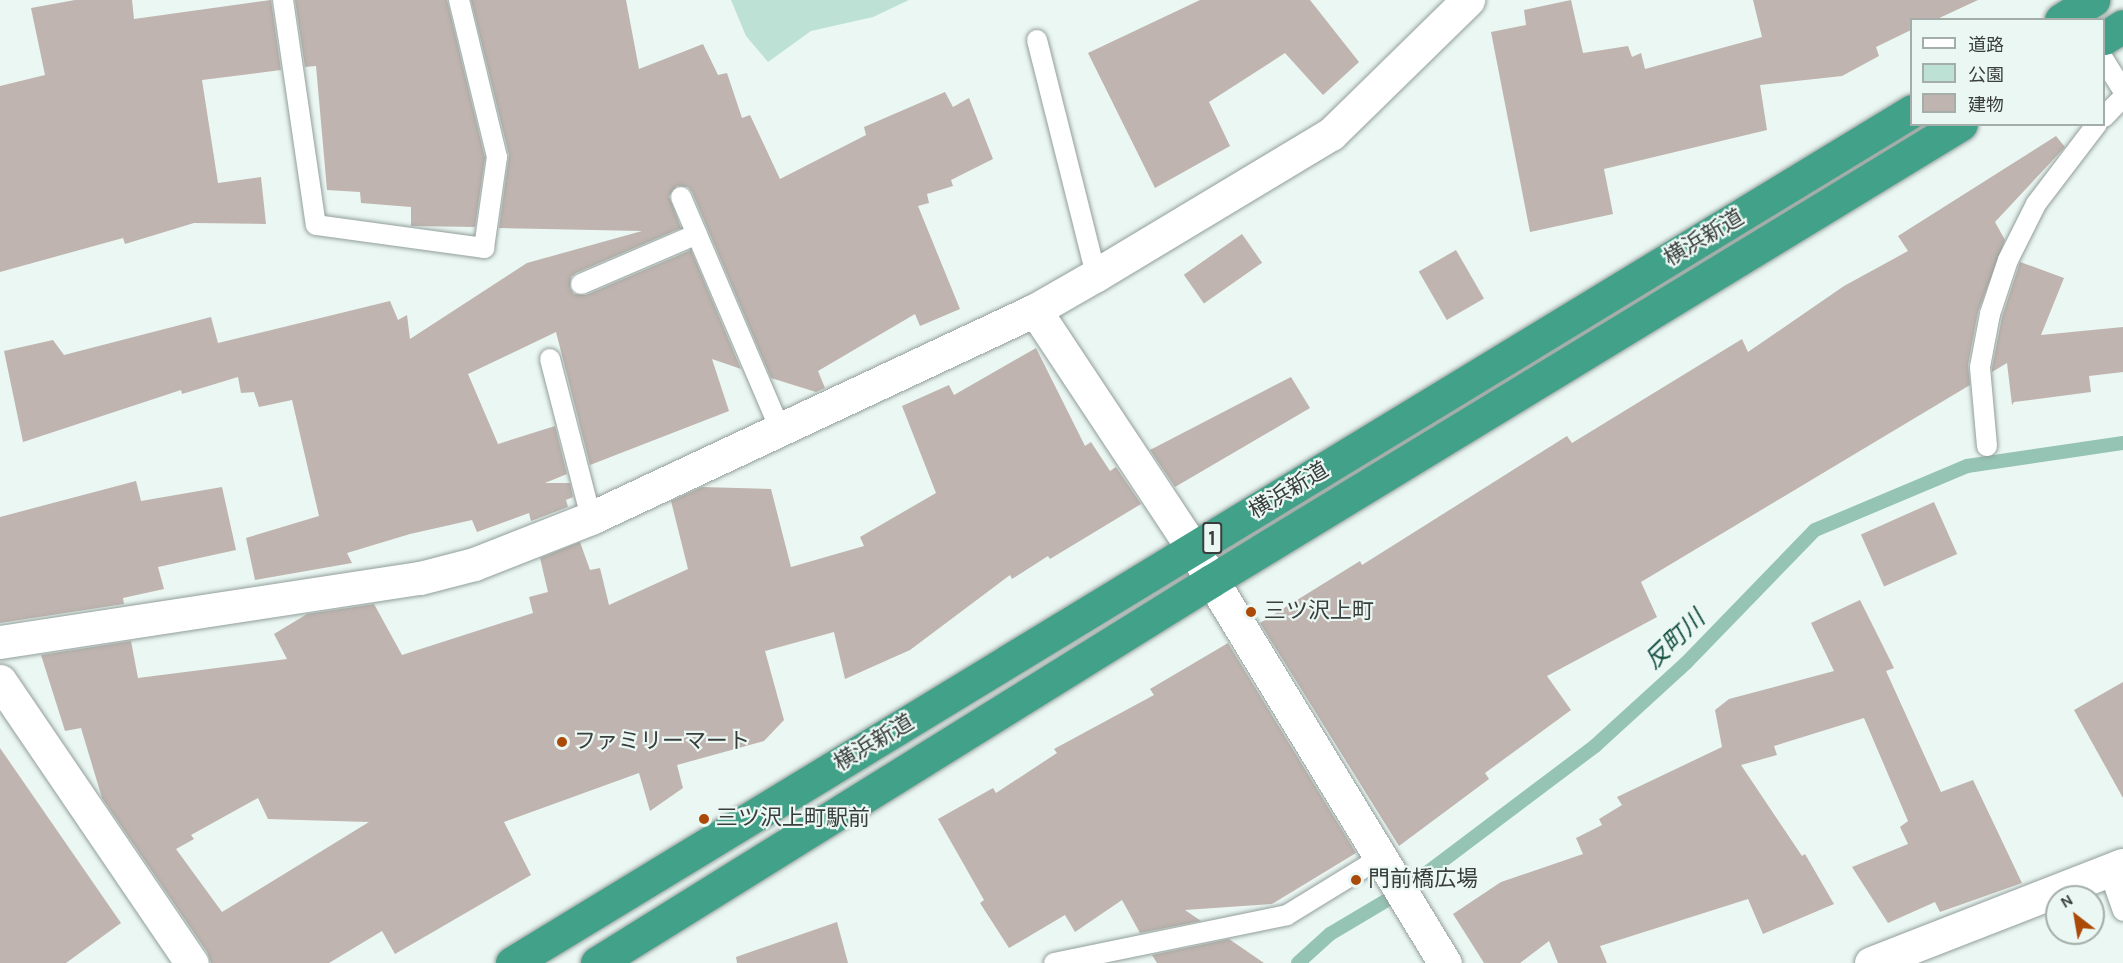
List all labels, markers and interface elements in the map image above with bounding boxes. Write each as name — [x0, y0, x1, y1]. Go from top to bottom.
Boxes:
legend — [1910, 18, 2105, 126]
text: 道路 — [1968, 34, 2004, 56]
text: 公園 — [1968, 64, 2004, 86]
text: 建物 — [1968, 94, 2004, 116]
street label: 横浜新道 — [1659, 204, 1749, 272]
street label: 横浜新道 — [1244, 457, 1334, 525]
road number: 1 — [1202, 520, 1222, 556]
place label: 三ツ沢上町 — [1264, 599, 1374, 625]
marker: 三ツ沢上町 — [1242, 603, 1260, 621]
water label: 反町川 — [1639, 605, 1711, 675]
street label: 横浜新道 — [829, 709, 919, 777]
place label: ファミリーマート — [574, 729, 750, 755]
marker: ファミリーマート — [555, 735, 569, 749]
place label: 三ツ沢上町駅前 — [716, 806, 870, 832]
marker: 三ツ沢上町駅前 — [697, 812, 711, 826]
place label: 門前橋広場 — [1368, 867, 1478, 893]
marker: 門前橋広場 — [1349, 873, 1363, 887]
north arrow — [2045, 885, 2105, 945]
text: N — [2057, 890, 2076, 912]

